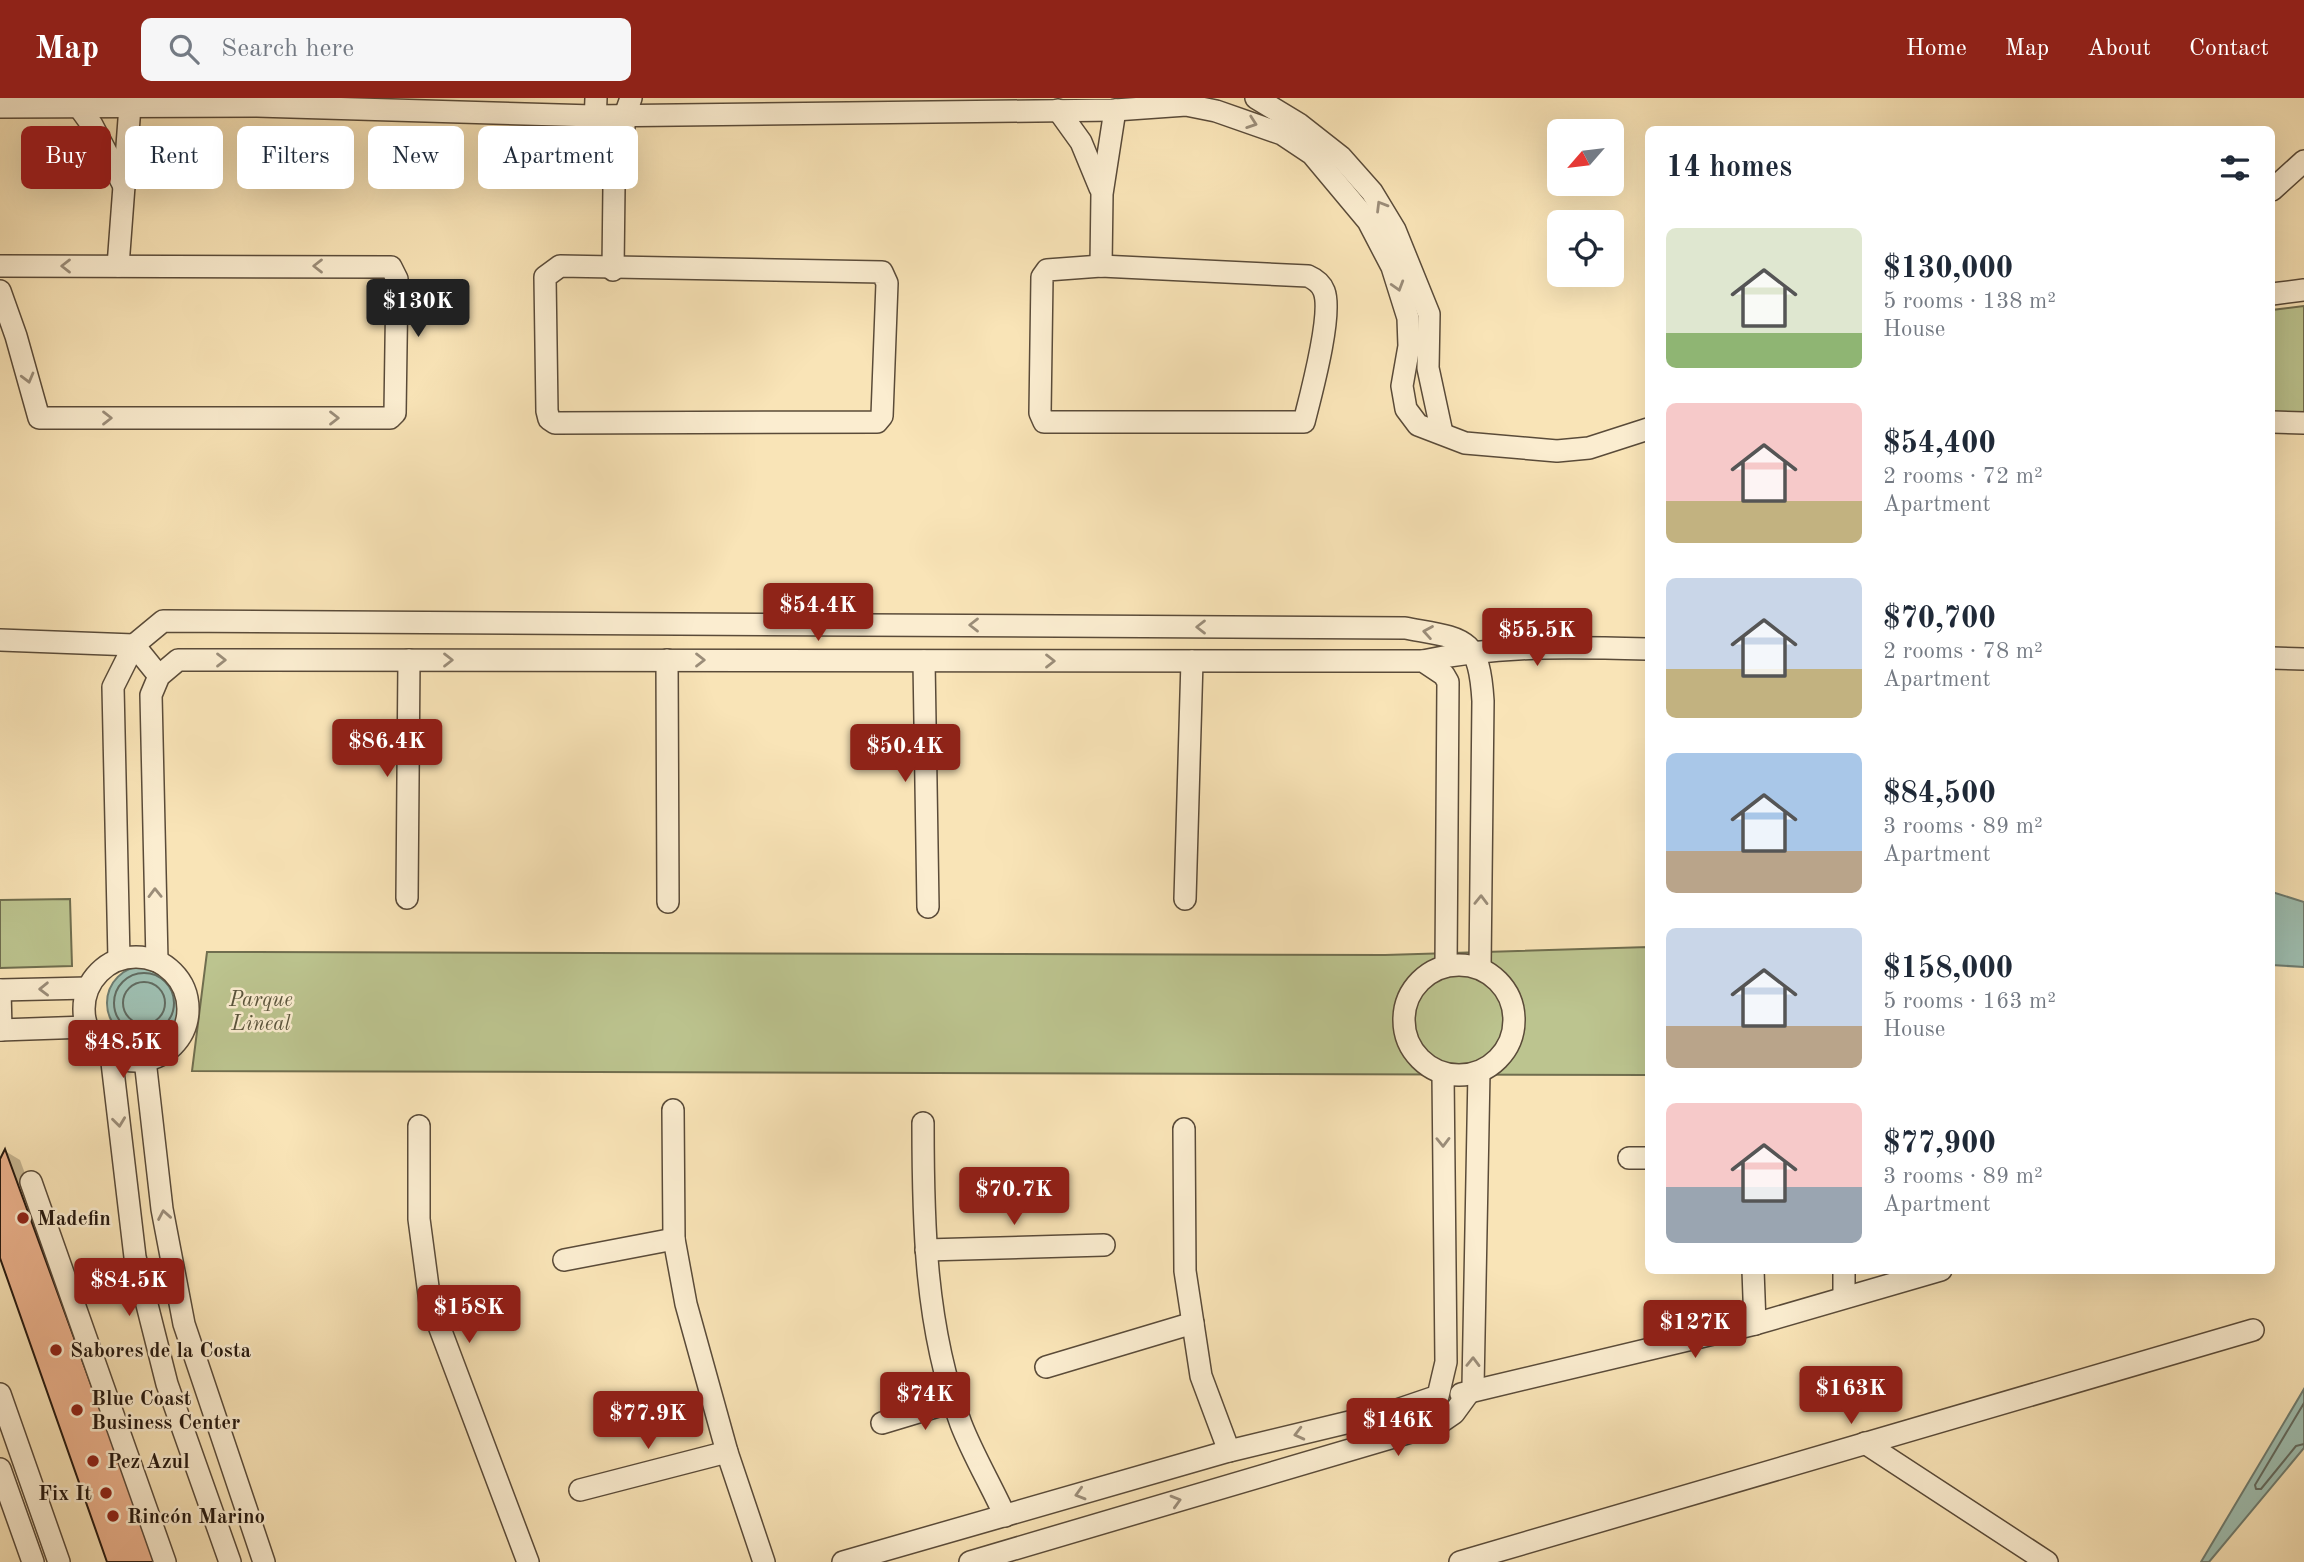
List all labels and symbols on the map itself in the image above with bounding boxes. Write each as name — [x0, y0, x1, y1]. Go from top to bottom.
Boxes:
one-way arrow — [1245, 115, 1258, 129]
north arrow — [1547, 119, 1624, 196]
one-way arrow — [1376, 201, 1389, 214]
one-way arrow — [61, 258, 71, 274]
one-way arrow — [313, 258, 323, 274]
pin: $130K — [369, 280, 467, 339]
one-way arrow — [1389, 280, 1404, 292]
one-way arrow — [20, 372, 34, 384]
one-way arrow — [102, 410, 113, 426]
one-way arrow — [330, 410, 340, 426]
pin: $54.4K — [761, 584, 875, 643]
pin: $55.5K — [1480, 608, 1594, 668]
one-way arrow — [968, 617, 978, 633]
one-way arrow — [1195, 619, 1206, 635]
one-way arrow — [1422, 625, 1434, 640]
one-way arrow — [216, 652, 227, 668]
one-way arrow — [444, 652, 454, 668]
one-way arrow — [696, 652, 706, 668]
one-way arrow — [1046, 653, 1056, 669]
pin: $86.4K — [330, 720, 444, 779]
pin: $50.4K — [848, 724, 962, 784]
one-way arrow — [147, 887, 163, 898]
one-way arrow — [1473, 894, 1489, 905]
one-way arrow — [38, 981, 49, 996]
park label: Parque Lineal — [228, 990, 293, 1035]
pin: $48.5K — [66, 1020, 180, 1080]
one-way arrow — [112, 1116, 127, 1128]
one-way arrow — [1435, 1137, 1451, 1148]
pin: $70.7K — [957, 1168, 1071, 1227]
place label: Madefin — [37, 1209, 111, 1230]
one-way arrow — [157, 1209, 172, 1221]
marker: Madefin — [15, 1210, 31, 1226]
pin: $84.5K — [72, 1258, 186, 1318]
pin: $158K — [420, 1286, 518, 1345]
pin: $127K — [1646, 1300, 1744, 1360]
place label: Sabores de la Costa — [70, 1341, 252, 1362]
marker: Sabores de la Costa — [48, 1342, 64, 1358]
one-way arrow — [1465, 1356, 1481, 1366]
pin: $163K — [1802, 1366, 1900, 1426]
pin: $74K — [884, 1372, 966, 1432]
place label: Blue Coast Business Center — [91, 1389, 240, 1434]
pin: $77.9K — [591, 1392, 705, 1451]
pin: $146K — [1349, 1398, 1447, 1458]
marker: Blue Coast Business Center — [69, 1402, 85, 1418]
one-way arrow — [1293, 1426, 1305, 1441]
place label: Pez Azul — [107, 1452, 190, 1473]
marker: Pez Azul — [85, 1453, 101, 1469]
place label: Fix It — [38, 1484, 92, 1505]
marker: Fix It — [98, 1485, 114, 1501]
one-way arrow — [1074, 1486, 1086, 1501]
one-way arrow — [1170, 1495, 1182, 1510]
place label: Rincón Marino — [127, 1507, 265, 1528]
marker: Rincón Marino — [105, 1508, 121, 1524]

